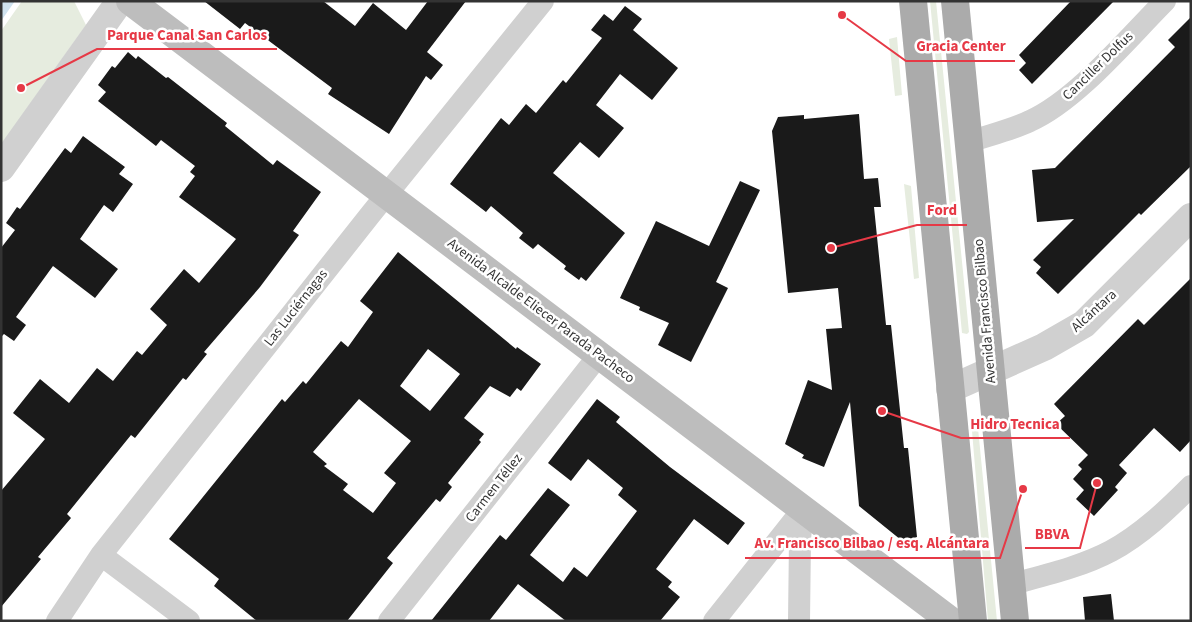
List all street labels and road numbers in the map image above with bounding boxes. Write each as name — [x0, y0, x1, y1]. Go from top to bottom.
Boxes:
street label: Canciller Dolfus — [1058, 27, 1138, 105]
street label: Avenida Alcalde Eliecer Parada Pacheco — [443, 234, 639, 388]
street label: Avenida Francisco Bilbao — [969, 238, 1001, 384]
street label: Las Luciérnagas — [260, 265, 333, 351]
street label: Alcántara — [1067, 285, 1121, 337]
street label: Carmen Téllez — [461, 449, 527, 527]

